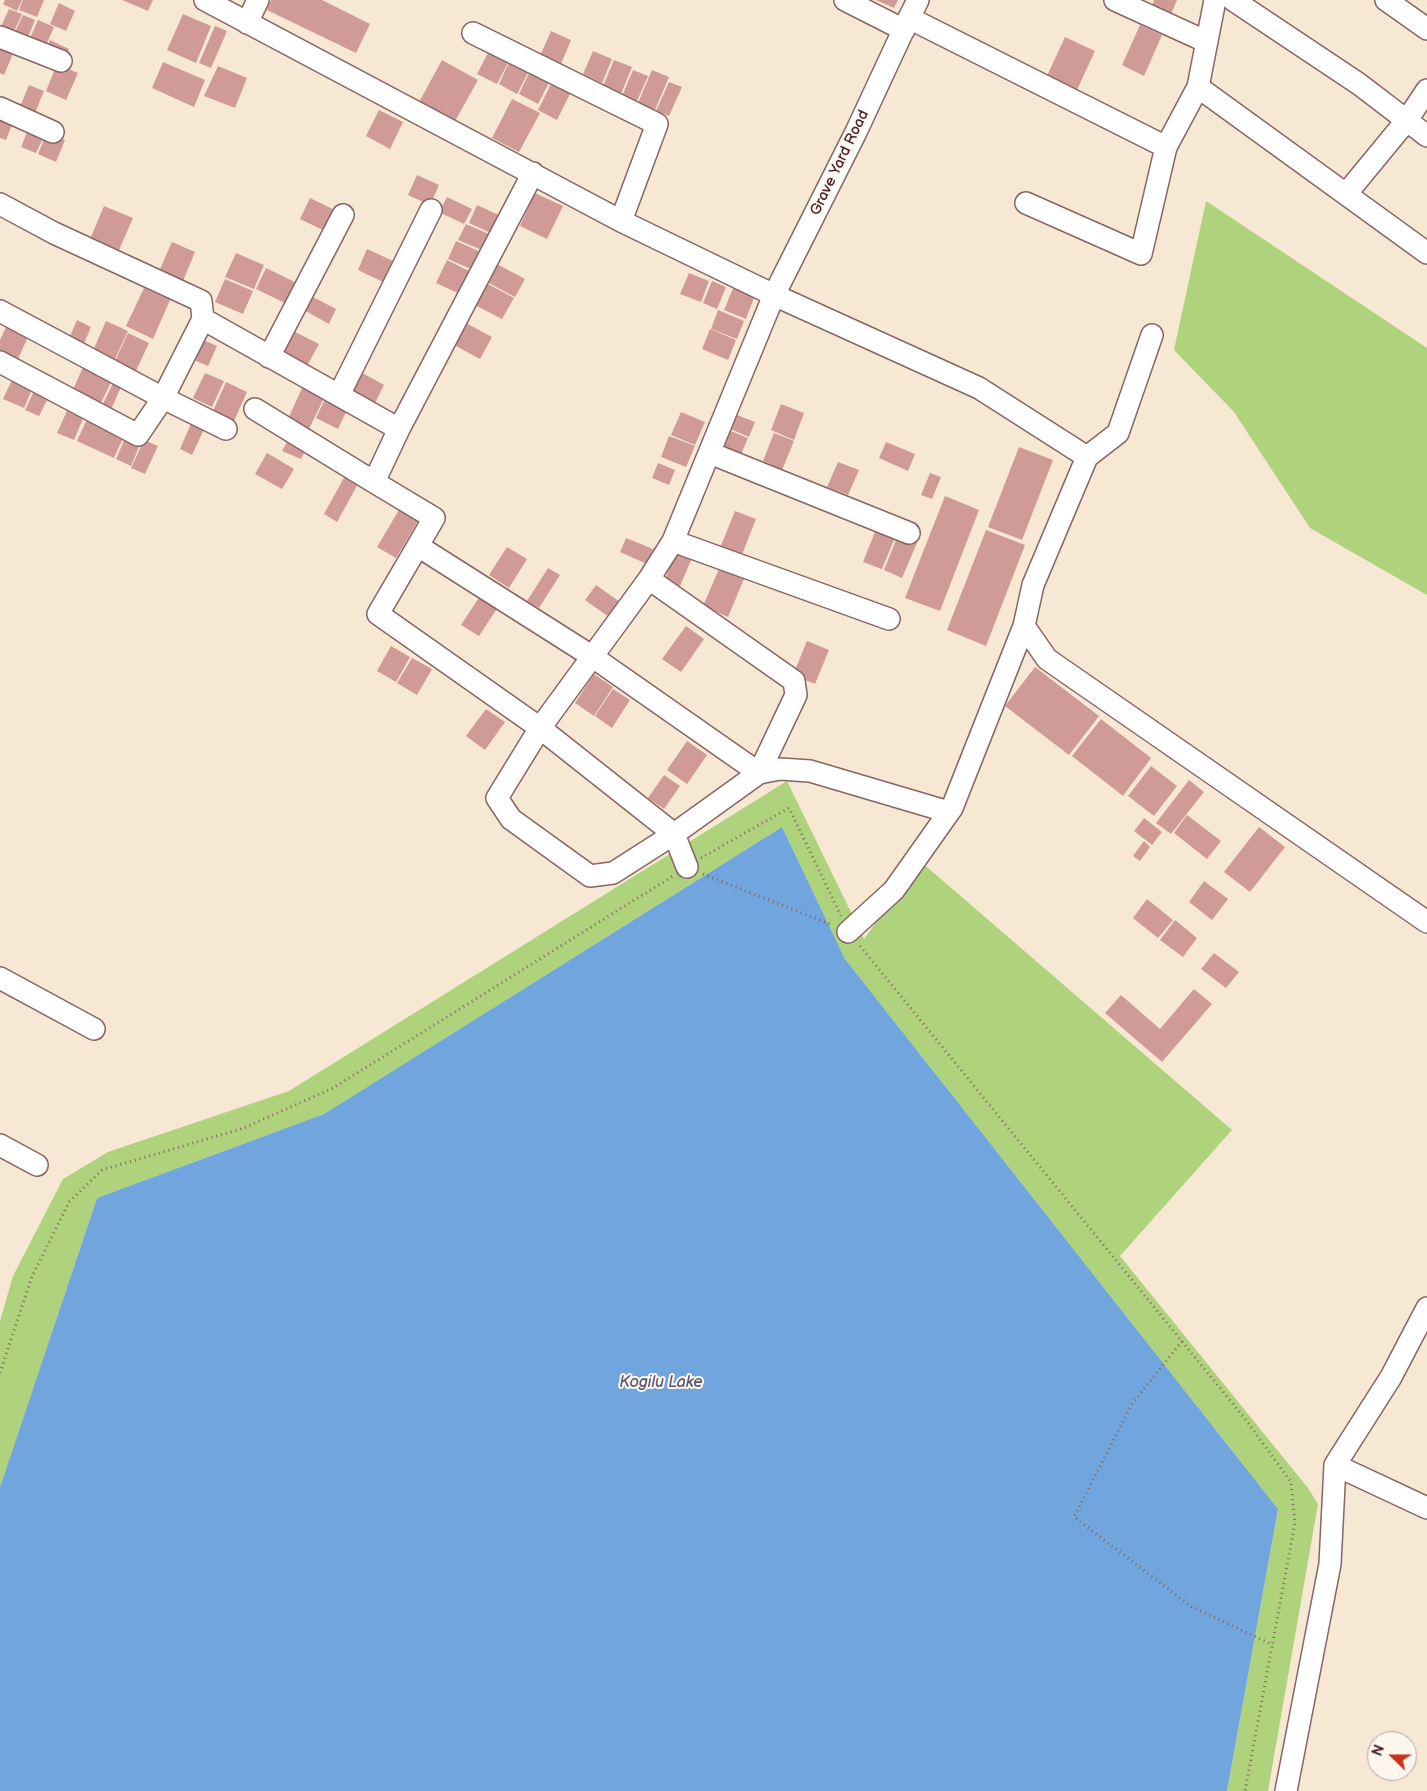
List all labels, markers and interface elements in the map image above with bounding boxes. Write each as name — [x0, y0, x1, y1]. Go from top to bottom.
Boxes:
street label: Grave Yard Road — [807, 107, 873, 219]
water label: Kogilu Lake — [619, 1373, 703, 1393]
north arrow — [1367, 1731, 1417, 1781]
text: N — [1369, 1743, 1388, 1759]

